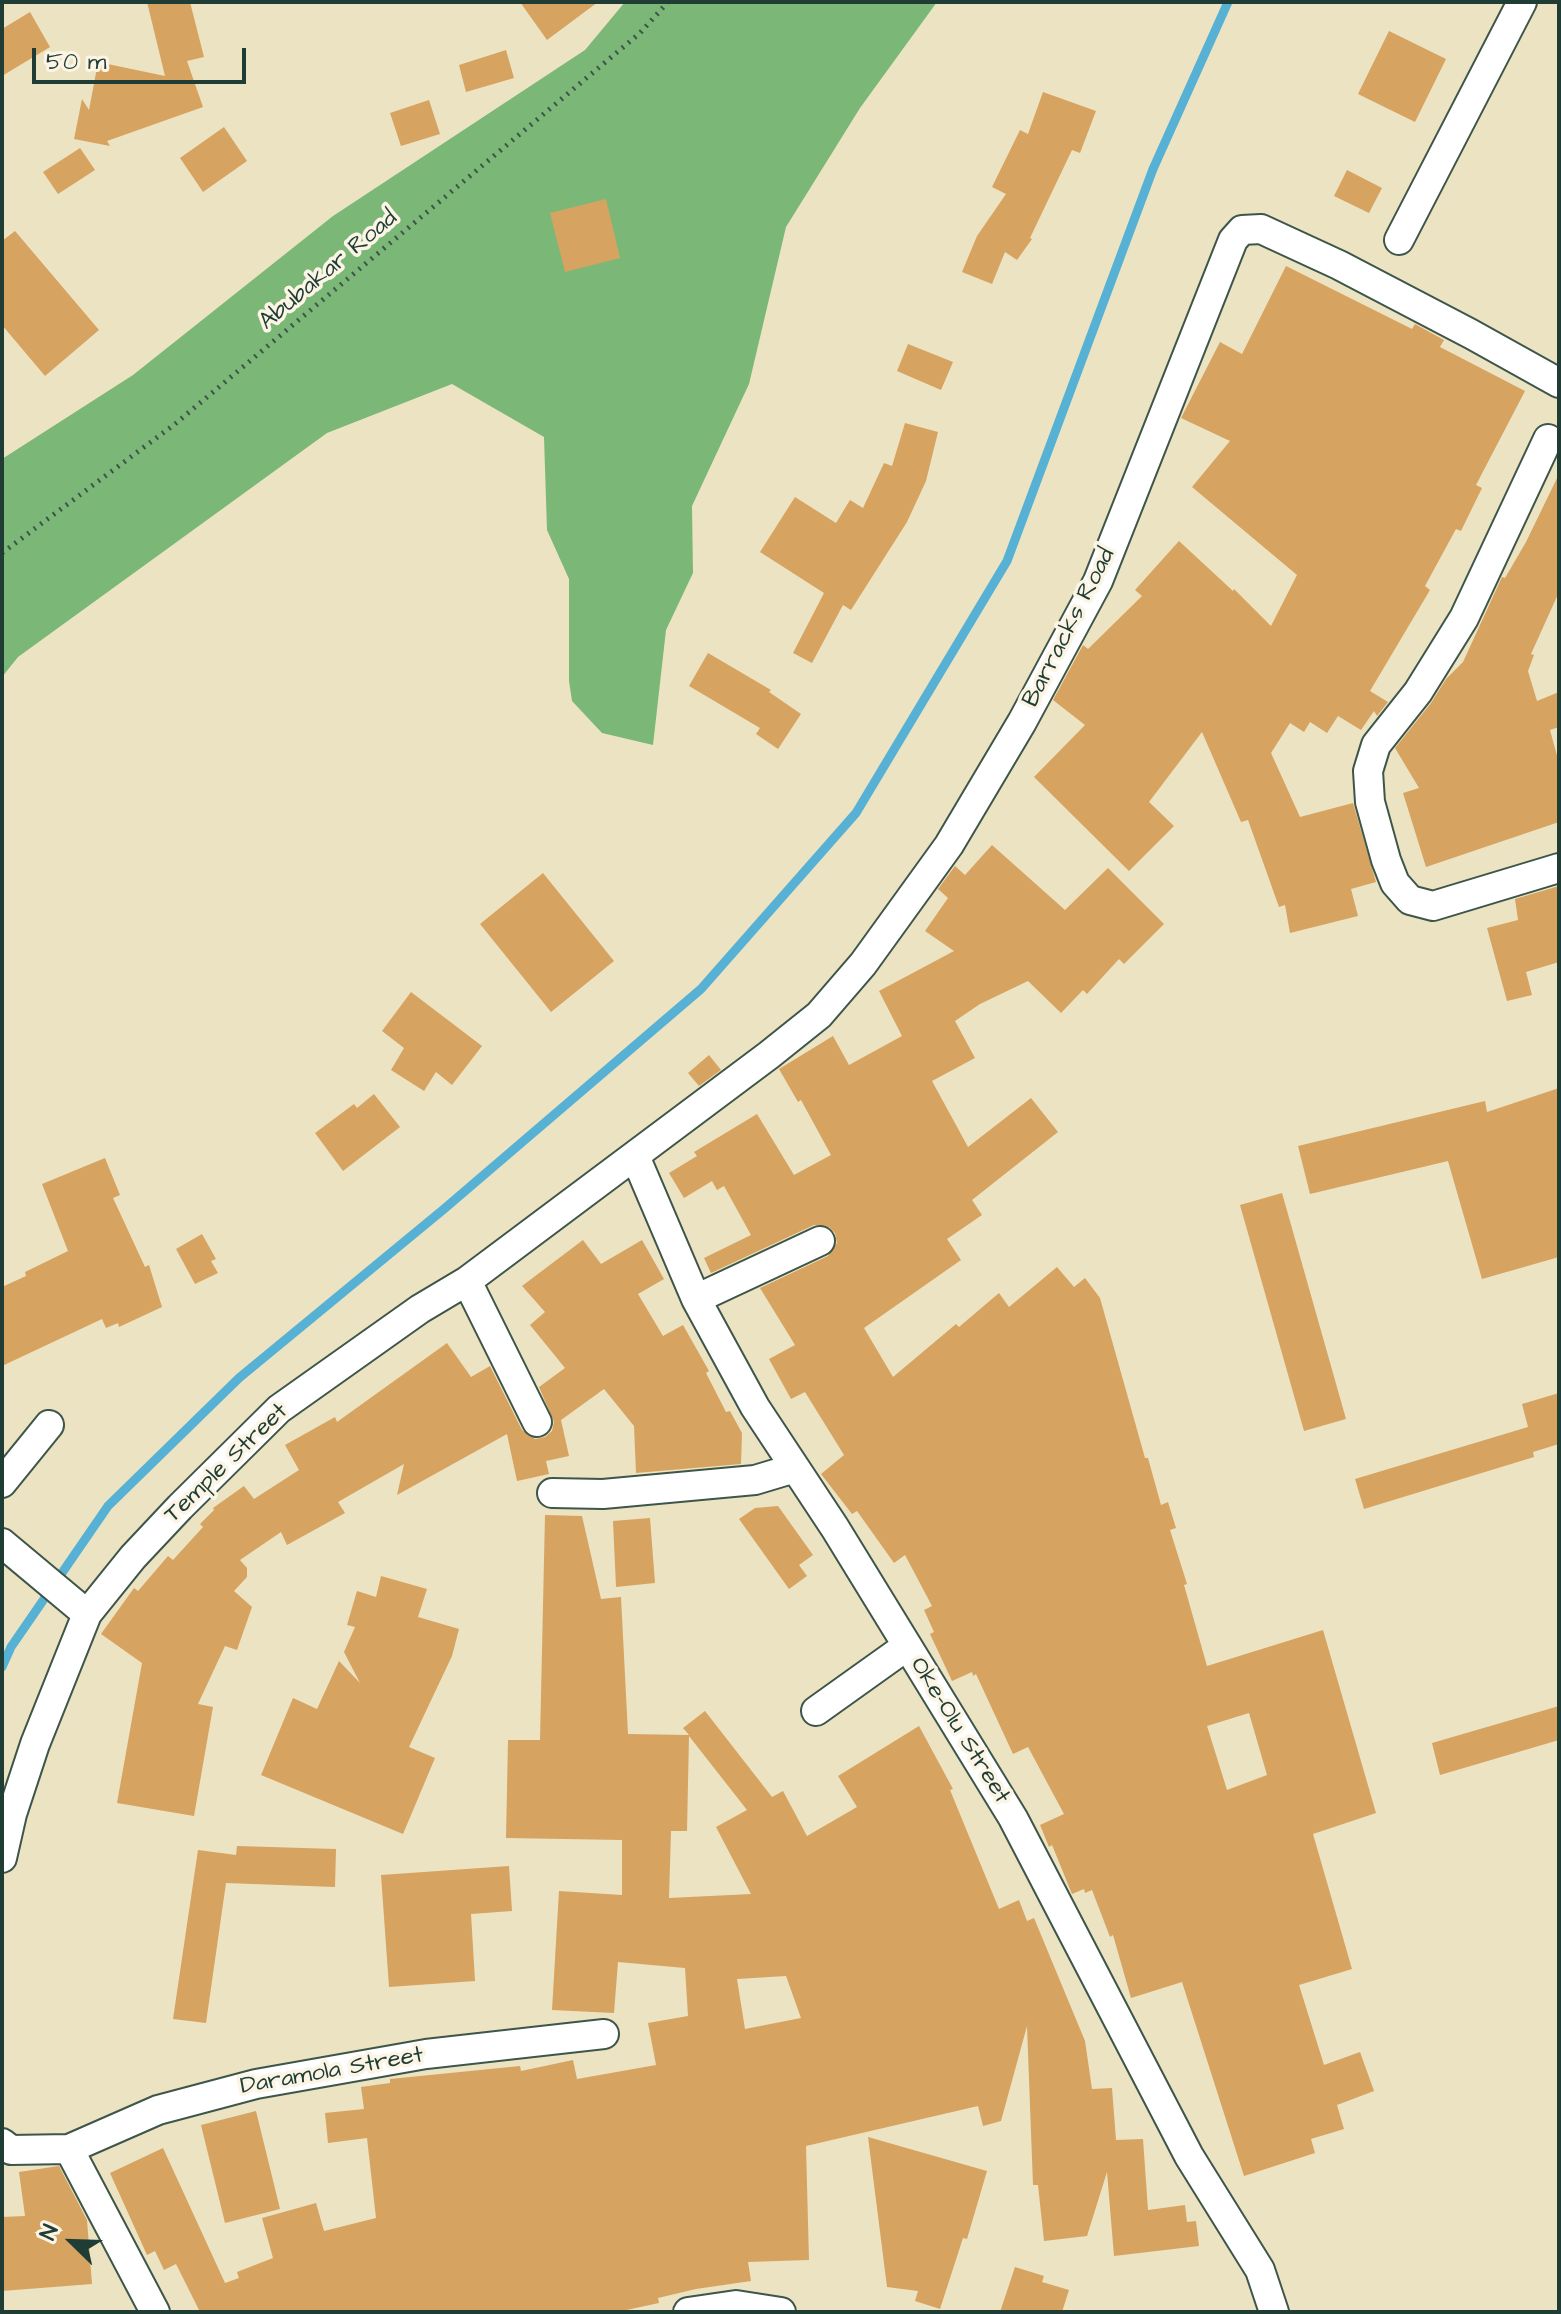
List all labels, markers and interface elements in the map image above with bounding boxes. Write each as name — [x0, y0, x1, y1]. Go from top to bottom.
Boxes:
scale bar — [36, 32, 250, 82]
text: 50 m — [46, 45, 106, 79]
street label: Abubakar Road — [254, 205, 404, 337]
street label: Barracks Road — [1018, 544, 1122, 712]
street label: Temple Street — [159, 1398, 295, 1530]
street label: Oke-Olu Street — [903, 1653, 1015, 1809]
street label: Daramola Street — [238, 2042, 426, 2102]
north arrow — [32, 2202, 112, 2282]
text: N — [32, 2220, 66, 2245]

